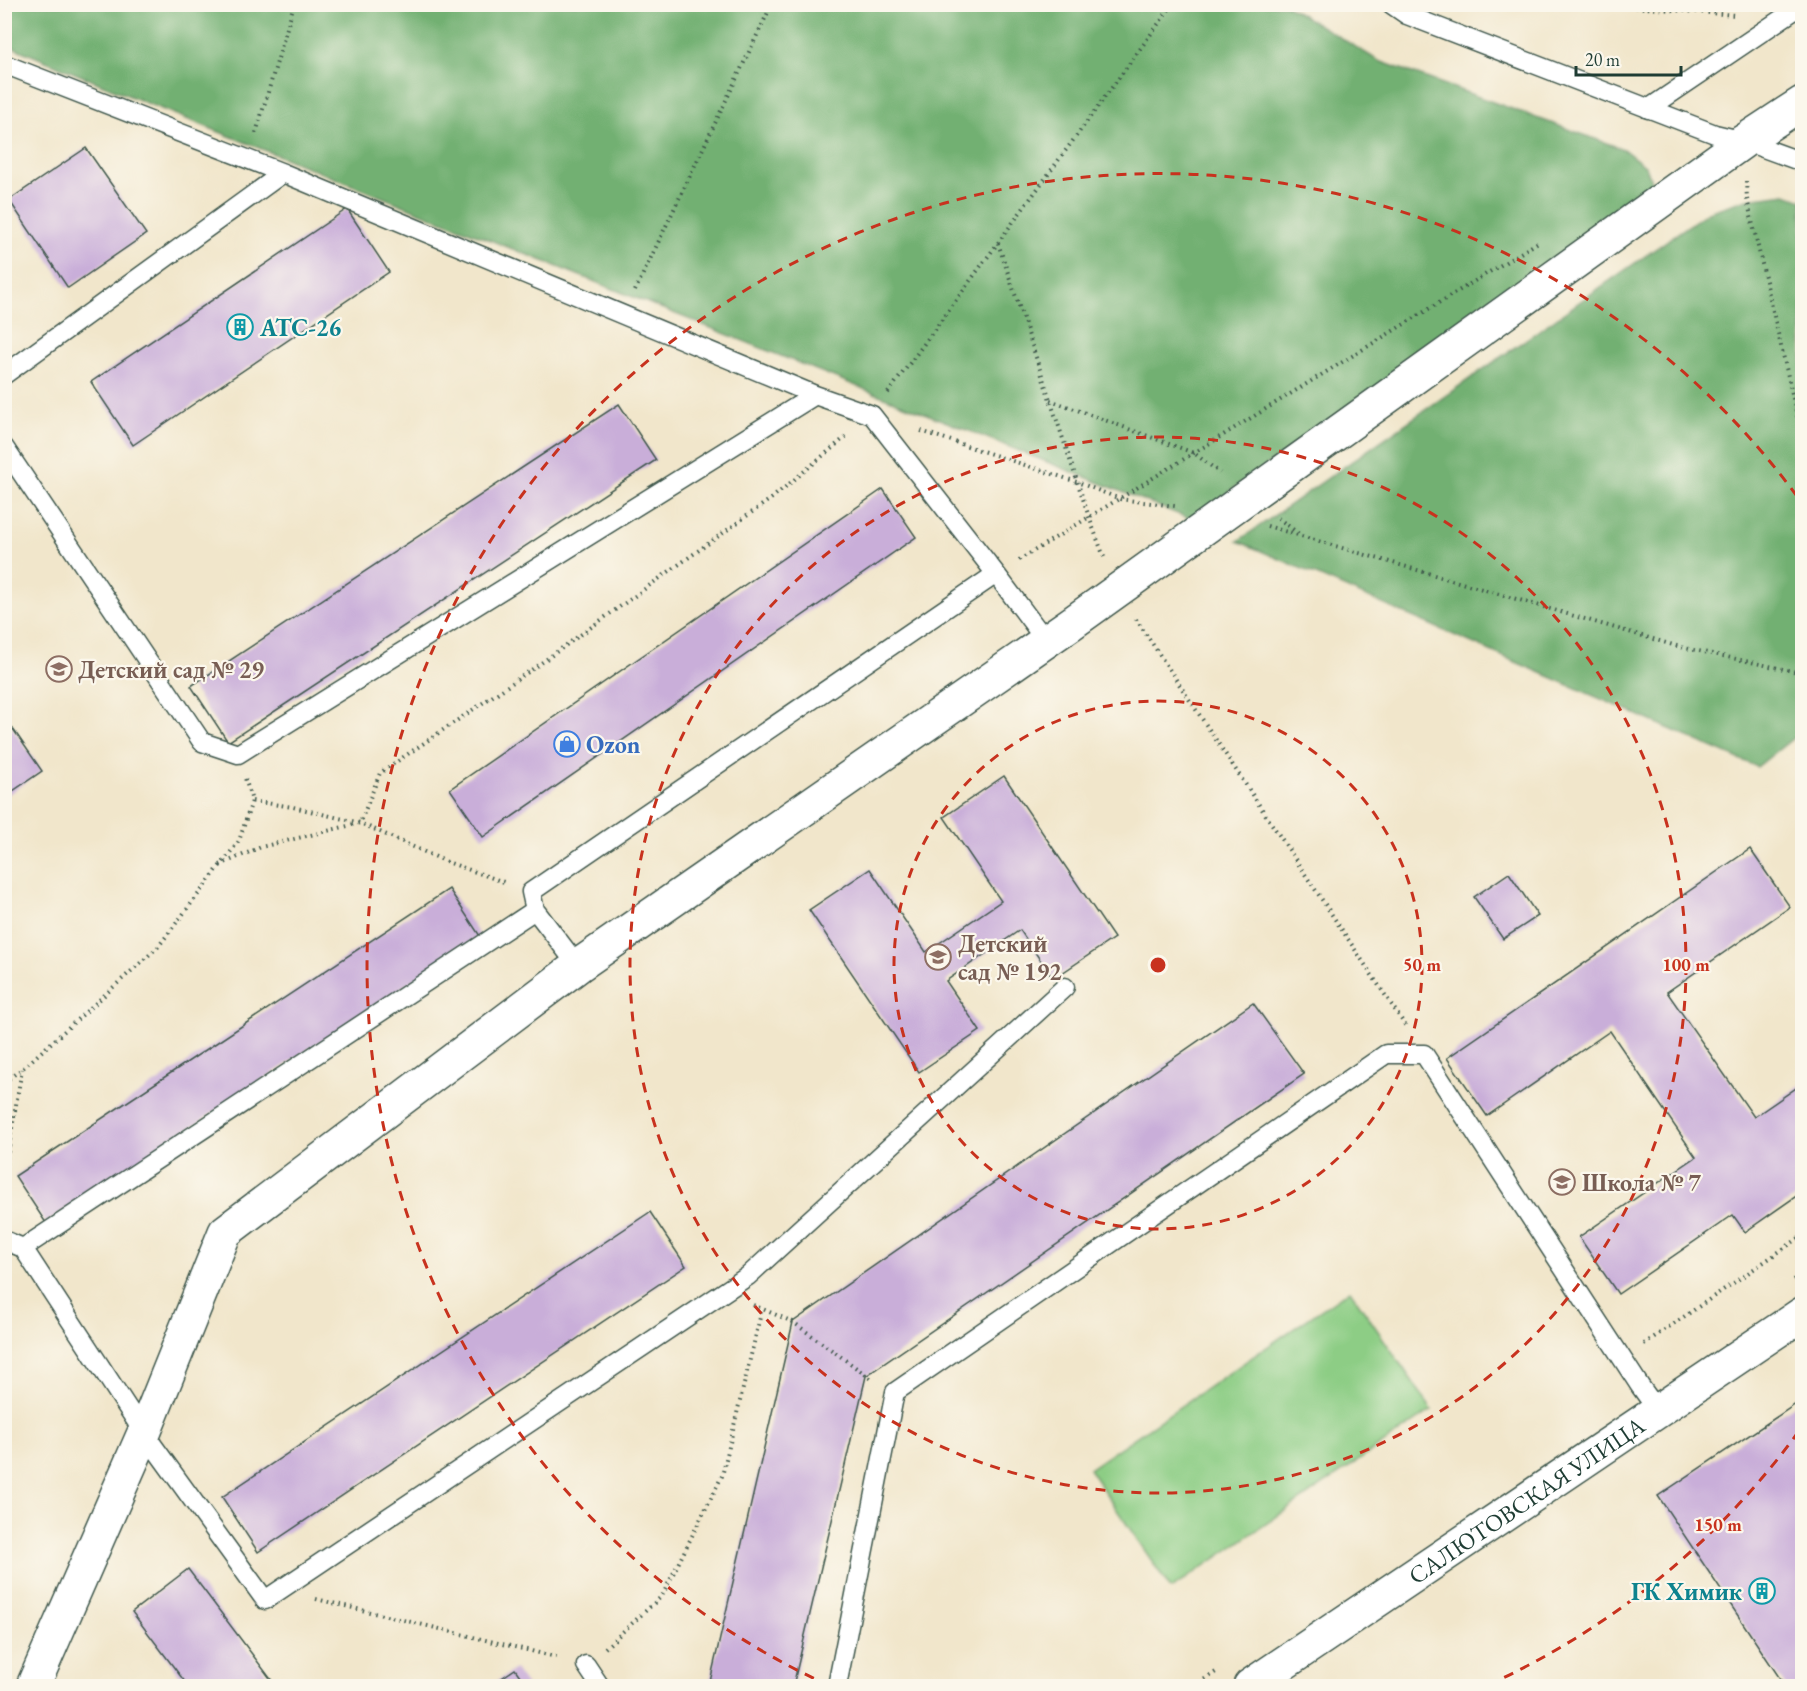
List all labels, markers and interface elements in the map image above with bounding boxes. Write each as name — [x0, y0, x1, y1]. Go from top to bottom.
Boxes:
scale bar — [1576, 39, 1681, 77]
text: 20 m — [1585, 48, 1620, 71]
building icon: АТС-26 — [225, 312, 255, 342]
place label: АТС-26 — [259, 312, 341, 343]
school or university icon: Детский сад № 29 — [44, 654, 74, 684]
place label: Детский сад № 29 — [78, 654, 264, 685]
shop icon: Ozon — [552, 729, 582, 759]
place label: Ozon — [586, 729, 641, 760]
place label: Детский сад № 192 — [958, 928, 1062, 987]
school or university icon: Детский сад № 192 — [923, 942, 953, 972]
text: 50 m — [1403, 953, 1441, 976]
text: 100 m — [1662, 953, 1710, 976]
centre of rings — [1148, 955, 1168, 975]
school or university icon: Школа № 7 — [1547, 1167, 1577, 1197]
place label: Школа № 7 — [1582, 1167, 1701, 1198]
street label: САЛЮТОВСКАЯ УЛИЦА — [1402, 1409, 1651, 1591]
text: 150 m — [1694, 1513, 1742, 1536]
place label: ГК Химик — [1631, 1576, 1743, 1607]
building icon: ГК Химик — [1747, 1576, 1777, 1606]

